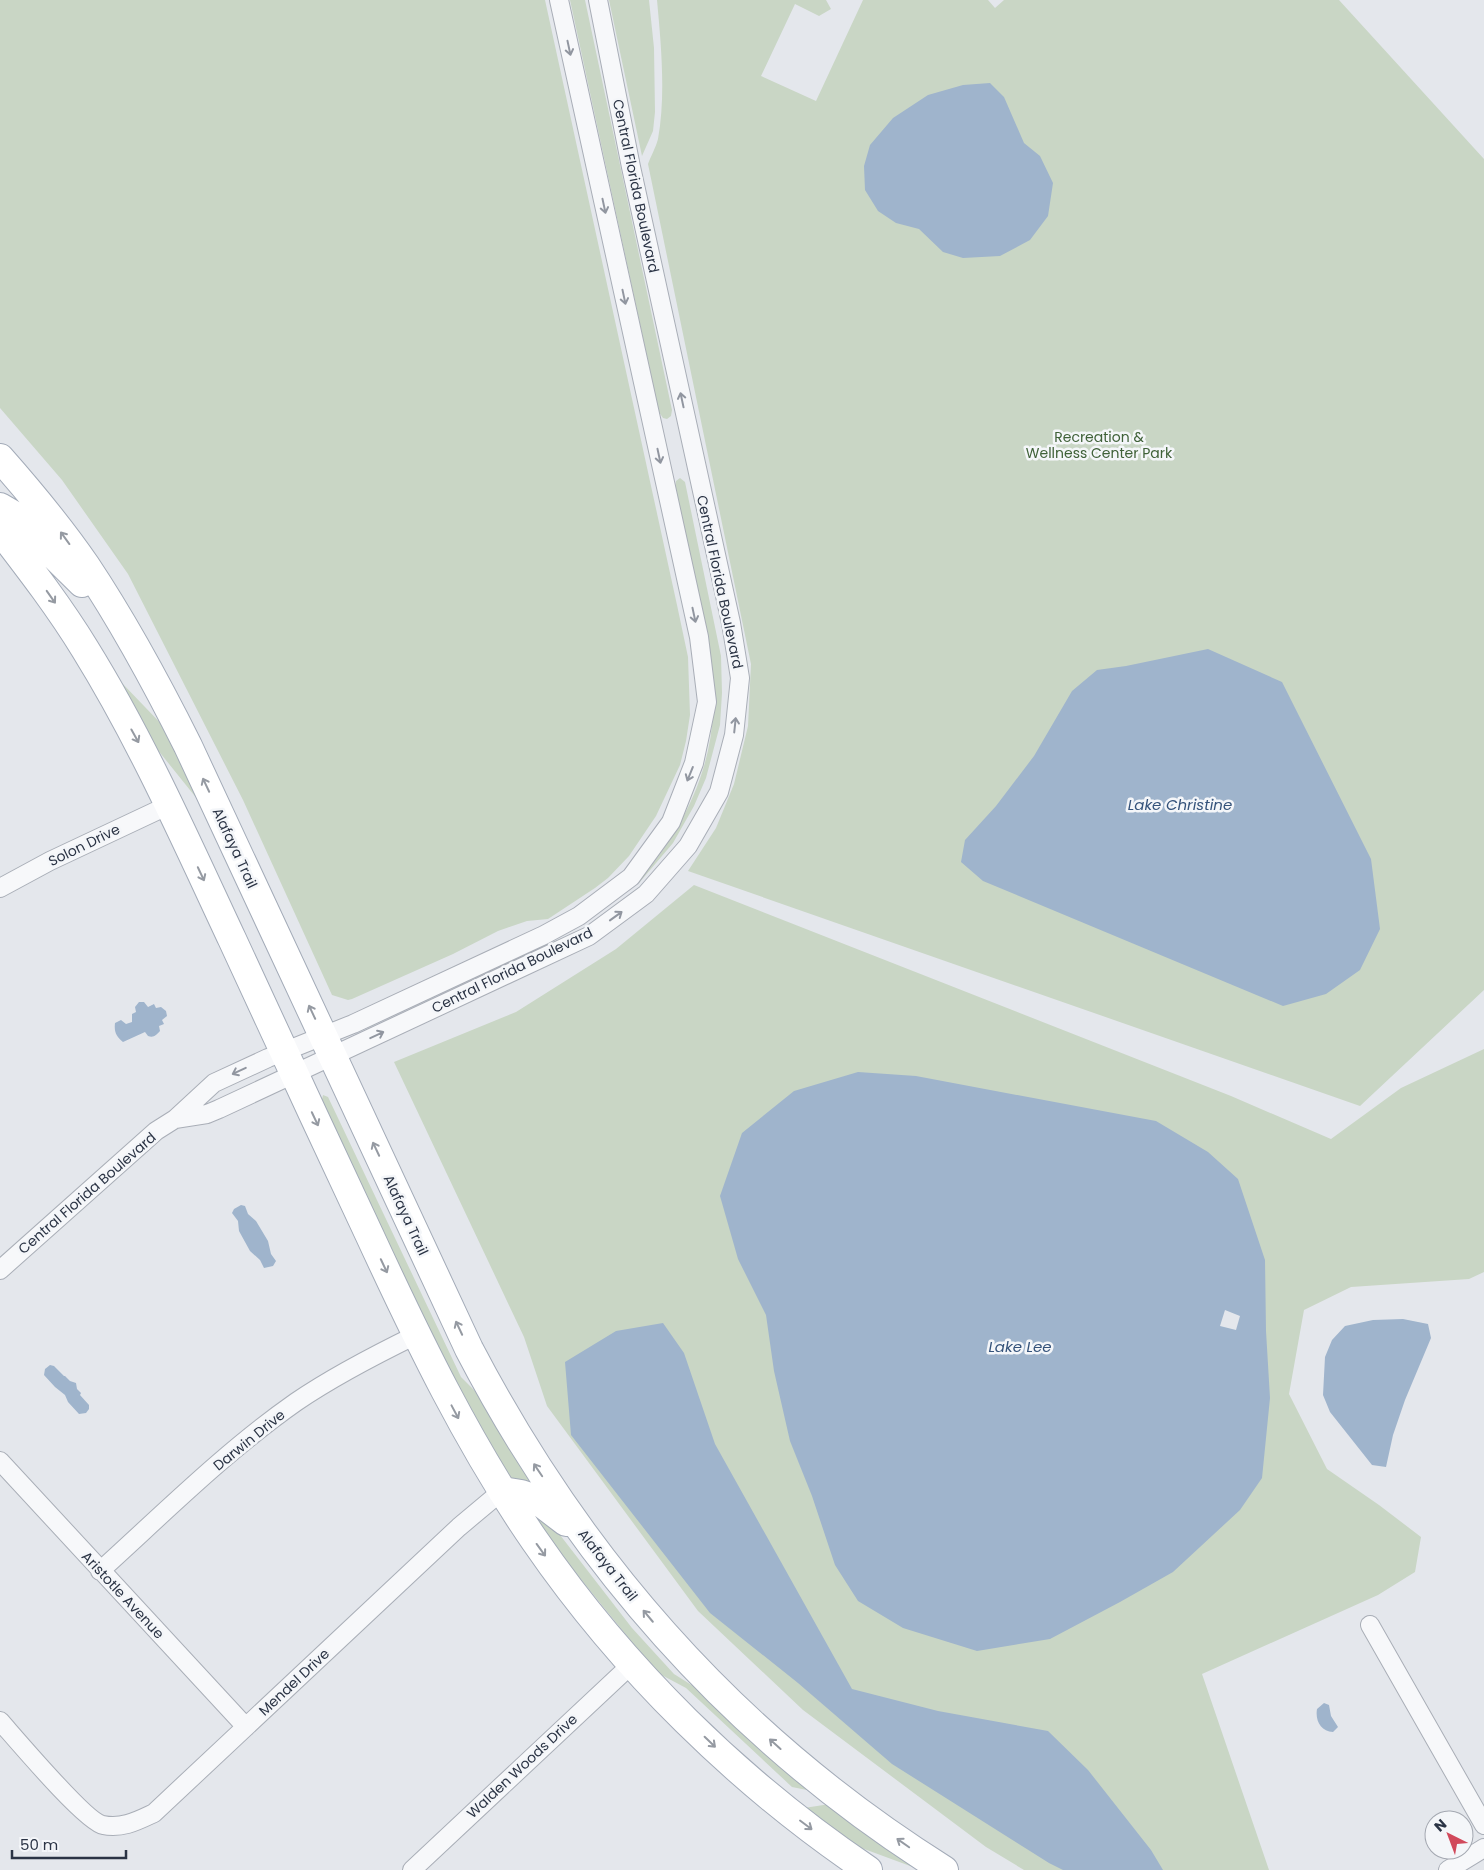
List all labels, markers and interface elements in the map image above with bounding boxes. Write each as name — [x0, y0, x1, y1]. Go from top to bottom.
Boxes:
one-way arrow — [565, 39, 574, 55]
street label: Central Florida Boulevard — [608, 97, 664, 275]
one-way arrow — [600, 198, 609, 214]
one-way arrow — [620, 289, 629, 305]
one-way arrow — [677, 392, 686, 408]
park label: Recreation & Wellness Center Park — [1026, 427, 1173, 463]
one-way arrow — [655, 447, 664, 463]
street label: Central Florida Boulevard — [692, 493, 748, 671]
one-way arrow — [60, 532, 71, 545]
one-way arrow — [46, 590, 56, 604]
one-way arrow — [689, 606, 699, 622]
one-way arrow — [730, 717, 740, 733]
one-way arrow — [130, 728, 140, 743]
one-way arrow — [684, 766, 694, 781]
one-way arrow — [201, 778, 210, 793]
water label: Lake Christine — [1128, 794, 1232, 815]
street label: Alafaya Trail — [208, 805, 262, 891]
street label: Solon Drive — [45, 819, 123, 871]
one-way arrow — [197, 866, 206, 881]
one-way arrow — [608, 911, 622, 921]
street label: Central Florida Boulevard — [428, 922, 596, 1018]
one-way arrow — [307, 1005, 316, 1020]
one-way arrow — [369, 1030, 384, 1040]
one-way arrow — [232, 1067, 247, 1077]
one-way arrow — [311, 1111, 320, 1126]
street label: Central Florida Boulevard — [14, 1127, 160, 1259]
one-way arrow — [370, 1142, 380, 1157]
street label: Alafaya Trail — [379, 1172, 433, 1258]
one-way arrow — [379, 1258, 389, 1273]
one-way arrow — [454, 1321, 464, 1336]
water label: Lake Lee — [988, 1336, 1052, 1357]
one-way arrow — [451, 1404, 461, 1419]
street label: Darwin Drive — [209, 1405, 289, 1475]
one-way arrow — [533, 1463, 543, 1477]
street label: Alafaya Trail — [573, 1525, 643, 1605]
one-way arrow — [536, 1543, 546, 1557]
street label: Aristotle Avenue — [77, 1547, 169, 1643]
one-way arrow — [643, 1610, 654, 1623]
street label: Mendel Drive — [254, 1644, 334, 1720]
street label: Walden Woods Drive — [462, 1709, 582, 1823]
one-way arrow — [703, 1736, 716, 1748]
one-way arrow — [768, 1738, 781, 1750]
north arrow — [1424, 1810, 1474, 1860]
text: N — [1430, 1814, 1451, 1836]
one-way arrow — [799, 1819, 812, 1830]
scale bar — [12, 1828, 126, 1860]
text: 50 m — [20, 1834, 58, 1855]
one-way arrow — [897, 1838, 911, 1849]

